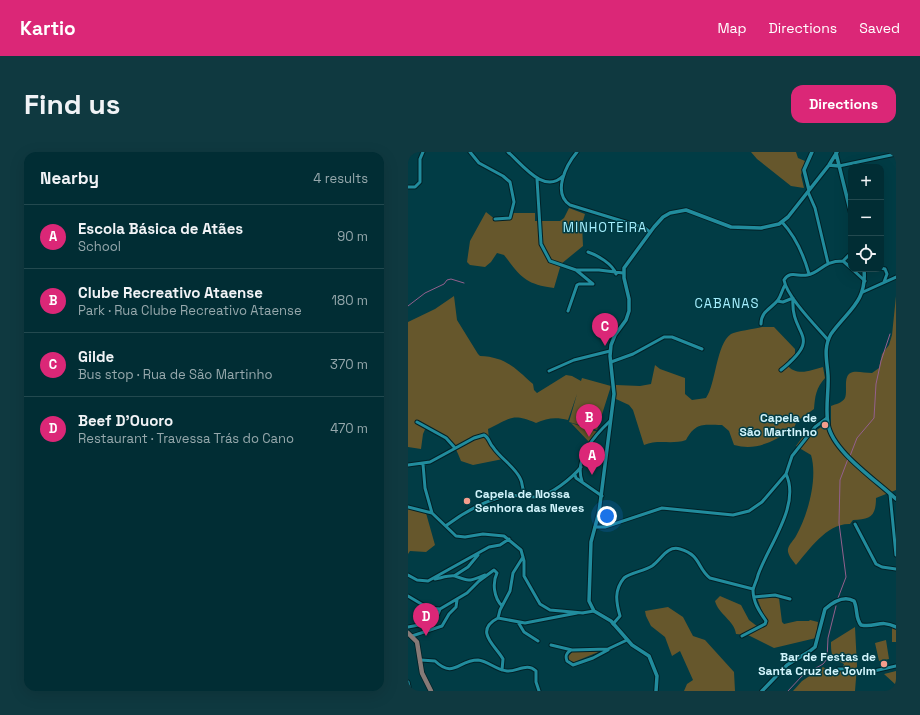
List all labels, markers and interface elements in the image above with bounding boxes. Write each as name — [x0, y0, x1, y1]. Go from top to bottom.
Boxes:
text: Kartio — [20, 16, 76, 41]
text: Map — [717, 19, 747, 37]
text: Directions — [769, 19, 837, 37]
text: Saved — [859, 19, 900, 37]
button: Directions — [791, 85, 896, 123]
text: Find us — [24, 86, 121, 122]
map controls — [848, 164, 884, 272]
button: + — [848, 164, 884, 200]
text: Nearby — [40, 167, 99, 189]
text: 4 results — [313, 170, 368, 187]
button: − — [848, 200, 884, 236]
text: Escola Básica de Atães — [78, 219, 243, 238]
district label: MINHOTEIRA — [563, 219, 647, 236]
text: A — [49, 228, 57, 245]
text: 90 m — [337, 228, 368, 245]
button: locate — [848, 236, 884, 272]
text: School — [78, 238, 121, 255]
text: Clube Recreativo Ataense — [78, 283, 263, 302]
text: B — [49, 292, 57, 309]
text: 180 m — [332, 292, 368, 309]
district label: CABANAS — [695, 295, 759, 312]
text: Park · Rua Clube Recreativo Ataense — [78, 302, 302, 319]
pin: C — [592, 313, 618, 346]
text: Gilde — [78, 347, 114, 366]
text: C — [49, 356, 57, 373]
text: 370 m — [330, 356, 368, 373]
text: Bus stop · Rua de São Martinho — [78, 366, 272, 383]
pin: B — [576, 404, 602, 437]
place label: Capela de São Martinho — [739, 410, 817, 440]
text: Beef D'Ouoro — [78, 411, 173, 430]
text: D — [49, 420, 57, 437]
text: 470 m — [330, 420, 368, 437]
marker: Capela de São Martinho — [820, 420, 830, 430]
text: Restaurant · Travessa Trás do Cano — [78, 430, 294, 447]
pin: A — [579, 442, 605, 475]
place label: Capela de Nossa Senhora das Neves — [475, 486, 584, 516]
marker: Capela de Nossa Senhora das Neves — [462, 496, 472, 506]
your location — [597, 506, 617, 526]
pin: D — [413, 603, 439, 636]
place label: Bar de Festas de Santa Cruz de Jovim — [758, 649, 876, 679]
marker: Bar de Festas de Santa Cruz de Jovim — [879, 659, 889, 669]

